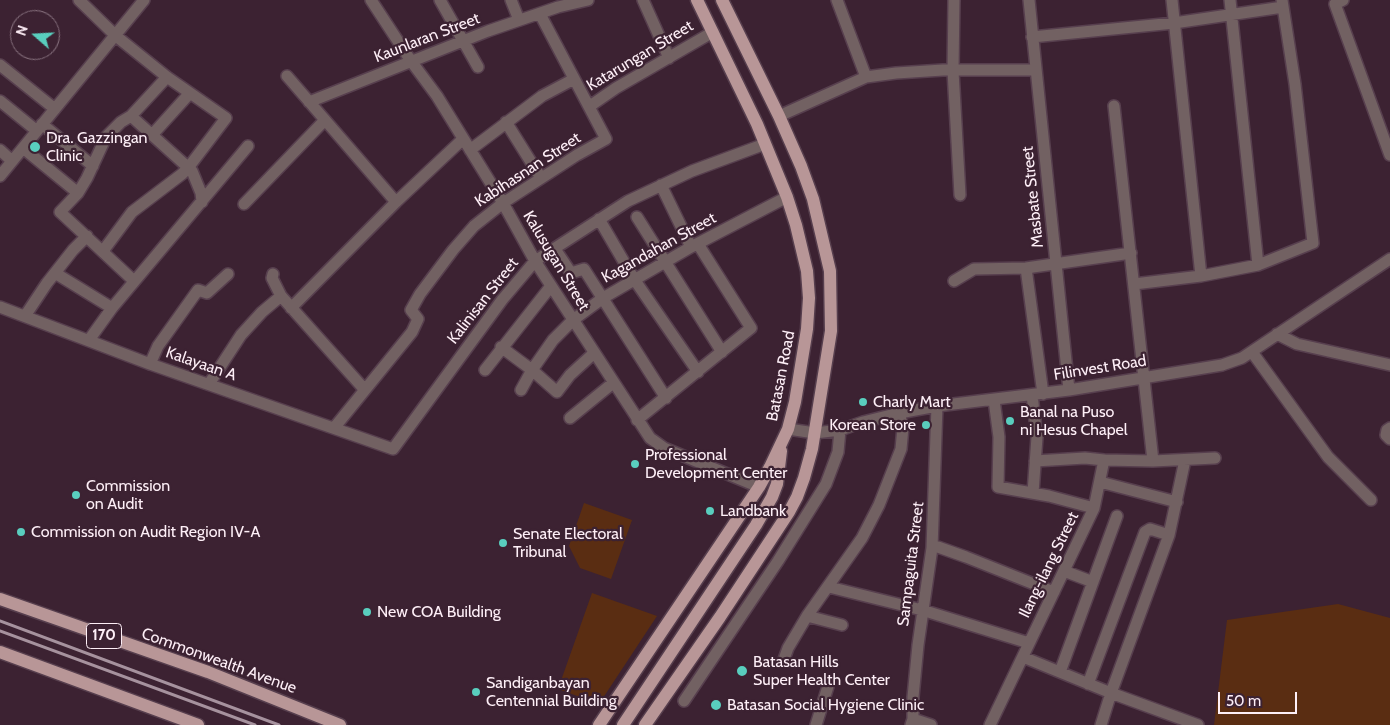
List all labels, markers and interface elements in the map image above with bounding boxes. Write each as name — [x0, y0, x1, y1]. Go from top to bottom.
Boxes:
street label: Kaunlaran Street — [371, 9, 483, 67]
north arrow — [10, 10, 60, 60]
street label: Katarungan Street — [583, 17, 697, 95]
text: N — [12, 23, 32, 38]
place label: Dra. Gazzingan Clinic — [46, 128, 148, 166]
street label: Kabihasnan Street — [471, 129, 585, 211]
marker: Dra. Gazzingan Clinic — [28, 140, 42, 154]
street label: Masbate Street — [1018, 145, 1048, 249]
street label: Kalusugan Street — [519, 208, 593, 314]
street label: Kagandahan Street — [598, 209, 720, 287]
street label: Kalinisan Street — [443, 254, 523, 348]
street label: Batasan Road — [763, 329, 799, 423]
street label: Kalayaan A — [163, 343, 239, 385]
street label: Filinvest Road — [1052, 351, 1148, 385]
place label: Charly Mart — [873, 392, 951, 412]
marker: Charly Mart — [857, 396, 869, 408]
place label: Banal na Puso ni Hesus Chapel — [1020, 402, 1128, 440]
place label: Korean Store — [829, 415, 916, 435]
marker: Banal na Puso ni Hesus Chapel — [1004, 415, 1016, 427]
marker: Korean Store — [920, 419, 932, 431]
place label: Professional Development Center — [645, 445, 787, 483]
marker: Professional Development Center — [629, 458, 641, 470]
place label: Commission on Audit — [86, 476, 170, 514]
marker: Commission on Audit — [70, 489, 82, 501]
place label: Landbank — [720, 501, 786, 521]
street label: Sampaguita Street — [894, 501, 928, 627]
marker: Landbank — [704, 505, 716, 517]
street label: Ilang-ilang Street — [1015, 509, 1083, 621]
place label: Commission on Audit Region IV-A — [31, 522, 260, 542]
place label: Senate Electoral Tribunal — [513, 524, 623, 562]
marker: Commission on Audit Region IV-A — [15, 526, 27, 538]
marker: Senate Electoral Tribunal — [497, 537, 509, 549]
place label: New COA Building — [377, 602, 501, 622]
marker: New COA Building — [361, 606, 373, 618]
road number: 170 — [86, 624, 122, 648]
street label: Commonwealth Avenue — [139, 624, 299, 698]
place label: Batasan Hills Super Health Center — [753, 652, 890, 690]
marker: Batasan Hills Super Health Center — [735, 664, 749, 678]
place label: Sandiganbayan Centennial Building — [486, 673, 617, 711]
scale bar — [1220, 682, 1299, 714]
marker: Sandiganbayan Centennial Building — [470, 686, 482, 698]
text: 50 m — [1226, 692, 1261, 710]
place label: Batasan Social Hygiene Clinic — [727, 695, 924, 715]
marker: Batasan Social Hygiene Clinic — [709, 698, 723, 712]

